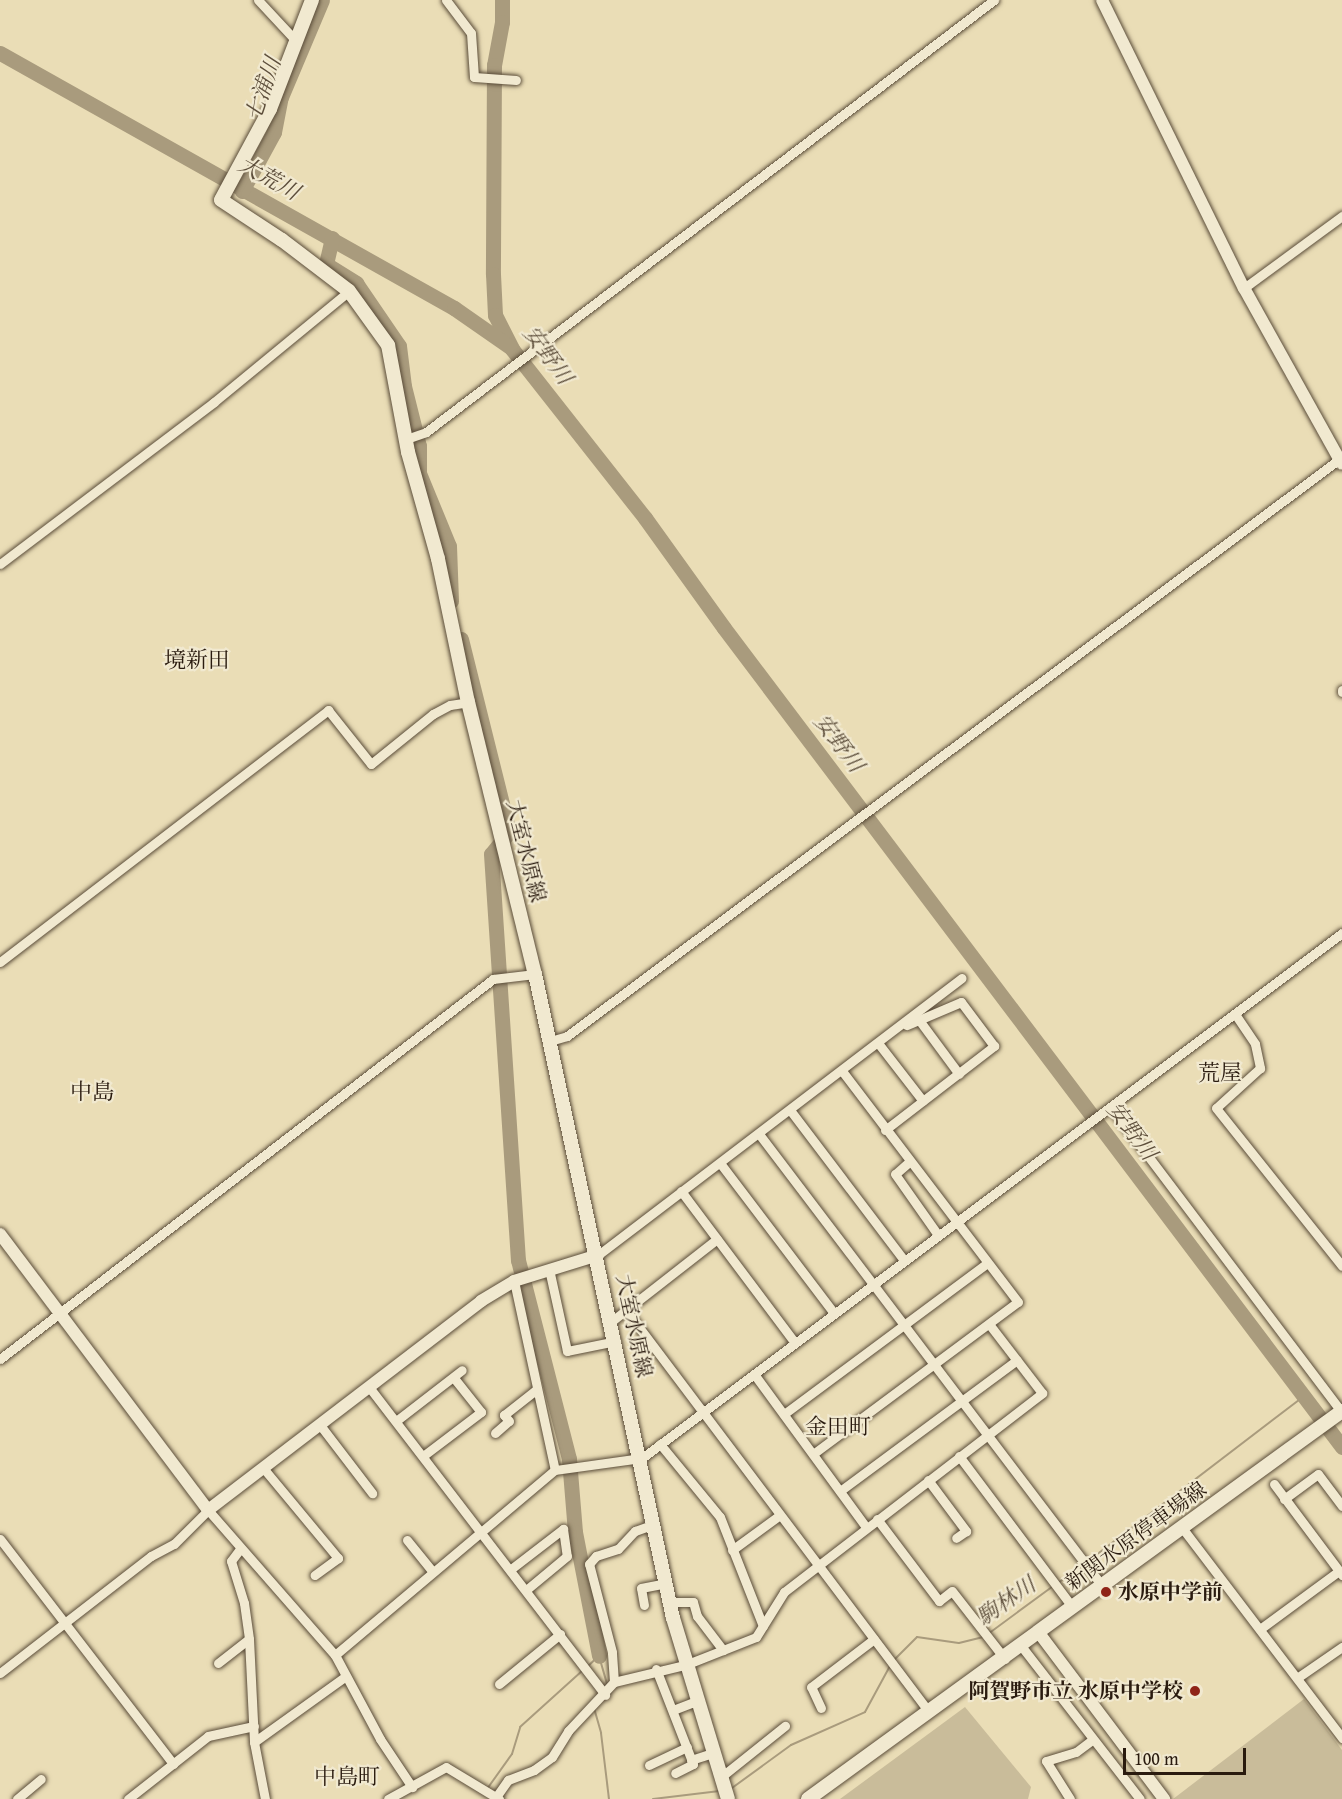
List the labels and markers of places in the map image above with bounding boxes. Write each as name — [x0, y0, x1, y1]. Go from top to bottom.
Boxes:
place label: 水原中学前 — [1118, 1579, 1223, 1605]
marker: 水原中学前 — [1099, 1585, 1113, 1599]
place label: 阿賀野市立 水原中学校 — [968, 1678, 1183, 1704]
marker: 阿賀野市立 水原中学校 — [1188, 1684, 1202, 1698]

